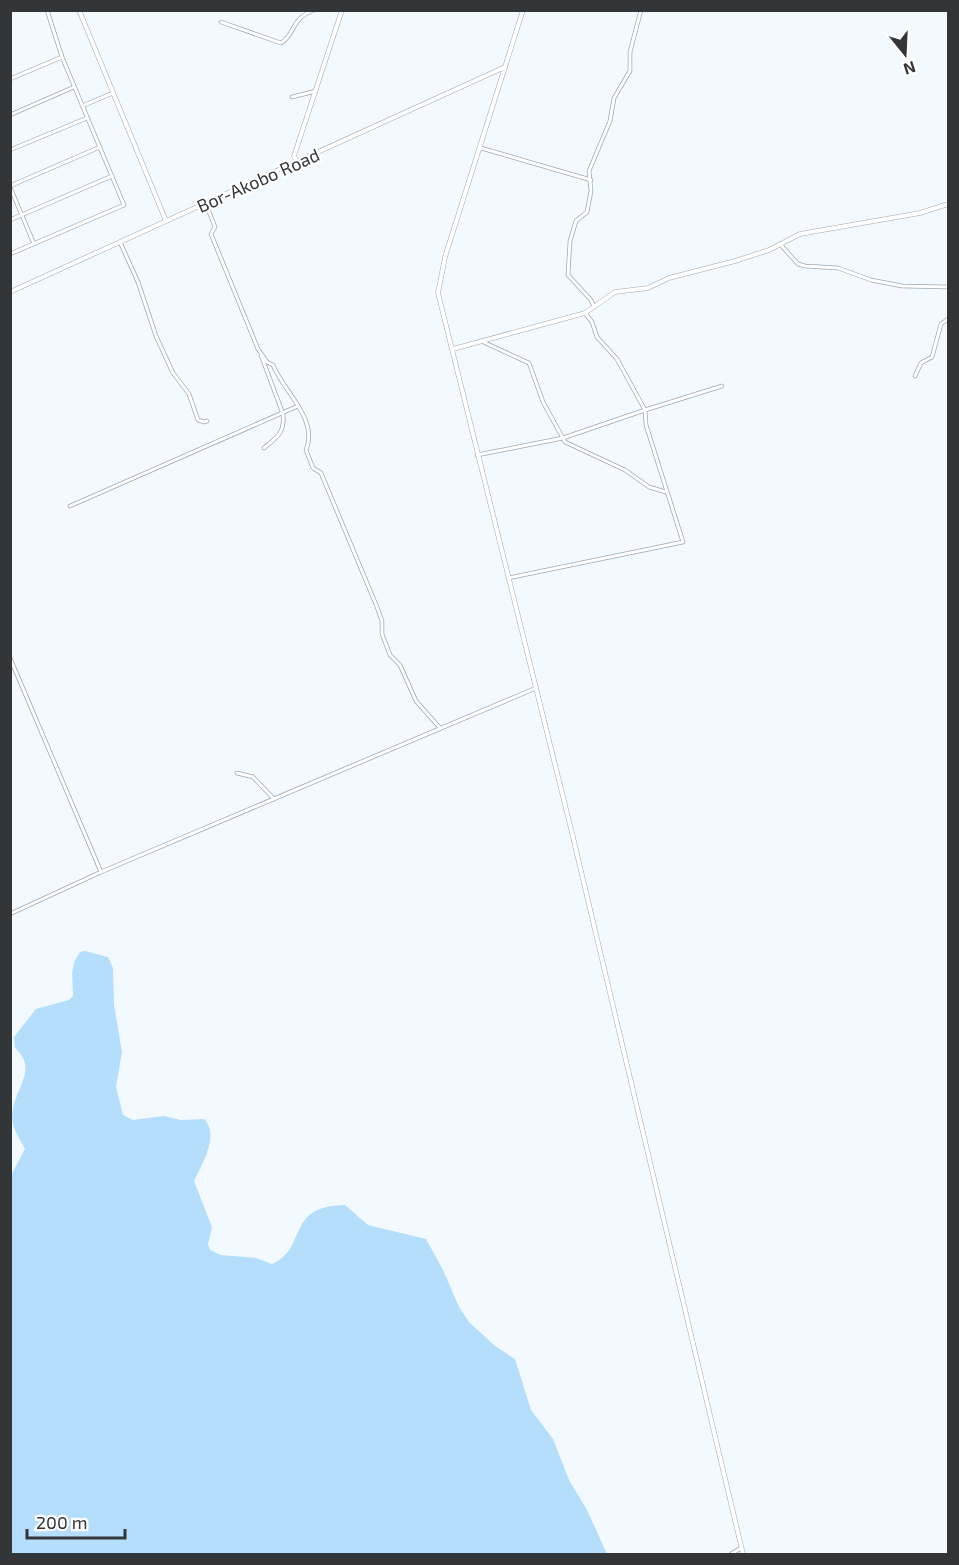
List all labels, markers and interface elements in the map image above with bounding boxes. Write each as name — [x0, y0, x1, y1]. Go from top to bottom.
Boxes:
north arrow — [875, 24, 935, 84]
text: N — [901, 58, 918, 80]
street label: Bor-Akobo Road — [193, 143, 323, 217]
scale bar — [27, 1502, 124, 1540]
text: 200 m — [36, 1511, 88, 1533]

